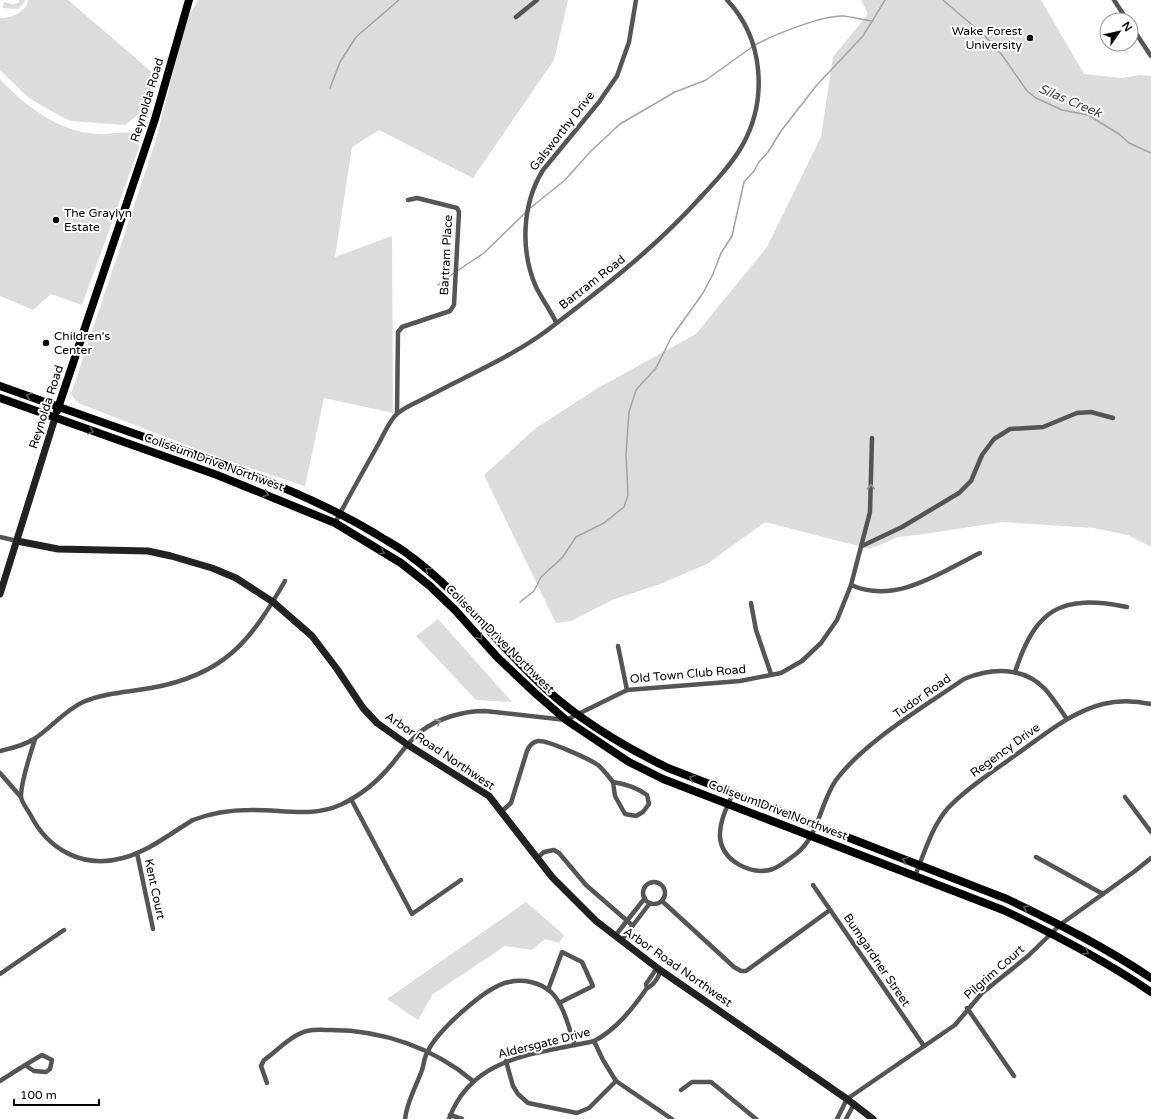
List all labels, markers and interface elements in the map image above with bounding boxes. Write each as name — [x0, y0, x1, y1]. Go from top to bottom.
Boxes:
north arrow — [1099, 12, 1139, 52]
text: N — [1119, 19, 1135, 34]
place label: Wake Forest University — [952, 24, 1023, 52]
marker: Wake Forest University — [1025, 33, 1035, 43]
street label: Reynolda Road — [128, 56, 166, 144]
water label: Silas Creek — [1036, 81, 1105, 122]
street label: Galsworthy Drive — [527, 88, 597, 173]
place label: The Graylyn Estate — [64, 206, 132, 234]
street label: Bartram Place — [437, 214, 455, 296]
marker: The Graylyn Estate — [51, 215, 61, 225]
street label: Bartram Road — [556, 252, 628, 312]
place label: Children's Center — [54, 329, 110, 357]
marker: Children's Center — [41, 338, 51, 348]
street label: Reynolda Road — [26, 364, 66, 450]
one-way arrow — [26, 393, 33, 401]
one-way arrow — [88, 426, 95, 435]
street label: Coliseum Drive Northwest — [142, 430, 286, 494]
one-way arrow — [866, 484, 875, 490]
one-way arrow — [263, 489, 270, 497]
one-way arrow — [378, 547, 385, 554]
one-way arrow — [425, 567, 432, 574]
street label: Coliseum Drive Northwest — [443, 582, 557, 696]
one-way arrow — [475, 632, 482, 640]
street label: Old Town Club Road — [629, 662, 747, 686]
street label: Tudor Road — [891, 671, 953, 721]
street label: Arbor Road Northwest — [383, 709, 498, 793]
one-way arrow — [434, 719, 442, 727]
street label: Regency Drive — [968, 720, 1043, 780]
one-way arrow — [689, 774, 696, 782]
street label: Coliseum Drive Northwest — [707, 777, 850, 843]
street label: Kent Court — [142, 857, 168, 921]
one-way arrow — [901, 857, 908, 865]
one-way arrow — [1022, 905, 1030, 913]
street label: Bumgardner Street — [841, 911, 914, 1009]
street label: Arbor Road Northwest — [621, 924, 735, 1010]
street label: Pilgrim Court — [961, 942, 1027, 1002]
one-way arrow — [1082, 947, 1090, 954]
street label: Aldersgate Drive — [496, 1025, 592, 1061]
scale bar — [14, 1081, 99, 1107]
text: 100 m — [20, 1088, 57, 1102]

